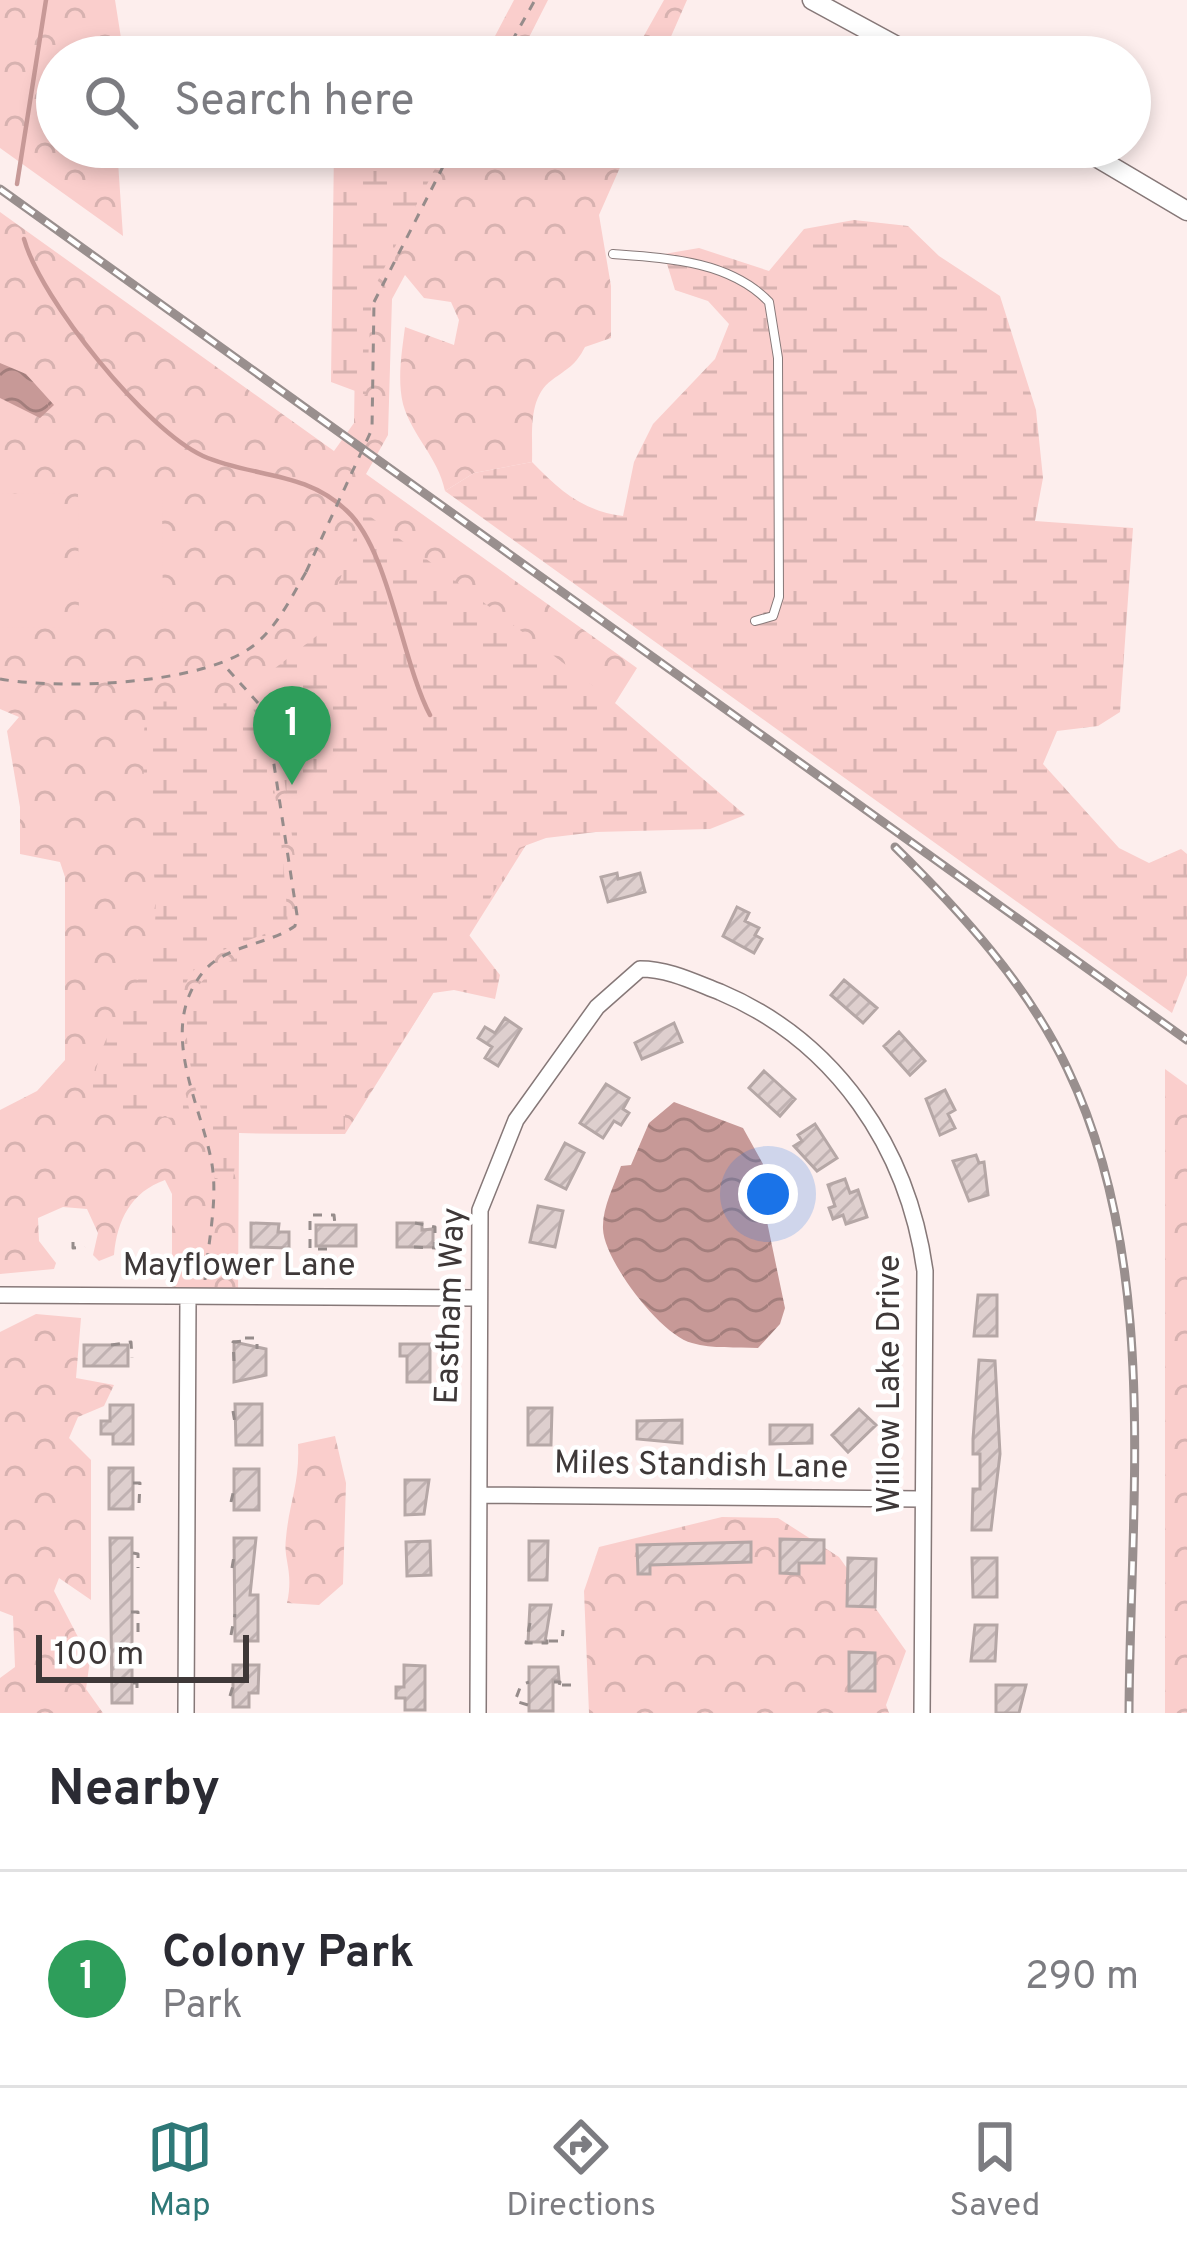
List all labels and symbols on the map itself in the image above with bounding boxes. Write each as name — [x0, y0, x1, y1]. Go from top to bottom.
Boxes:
pin: 1 — [253, 686, 331, 785]
your location — [738, 1164, 798, 1224]
street label: Eastham Way — [428, 1207, 476, 1405]
street label: Mayflower Lane — [122, 1246, 356, 1288]
street label: Willow Lake Drive — [870, 1255, 912, 1513]
street label: Miles Standish Lane — [553, 1443, 849, 1491]
scale bar — [36, 1629, 249, 1682]

